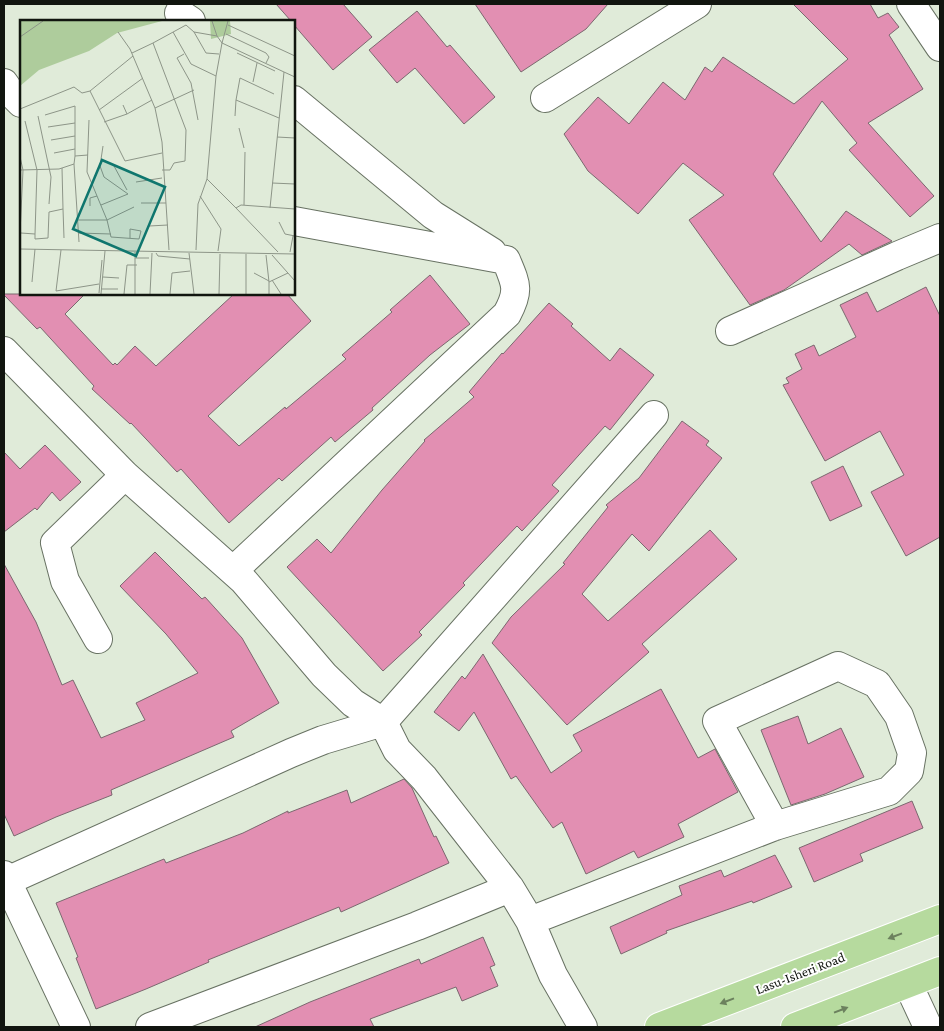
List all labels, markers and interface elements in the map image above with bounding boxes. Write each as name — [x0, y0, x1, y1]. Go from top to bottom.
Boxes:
inset map — [20, 20, 295, 295]
one-way arrow — [887, 932, 902, 940]
street label: Lasu-Isheri Road — [753, 948, 848, 997]
one-way arrow — [719, 997, 734, 1005]
one-way arrow — [833, 1006, 848, 1013]

